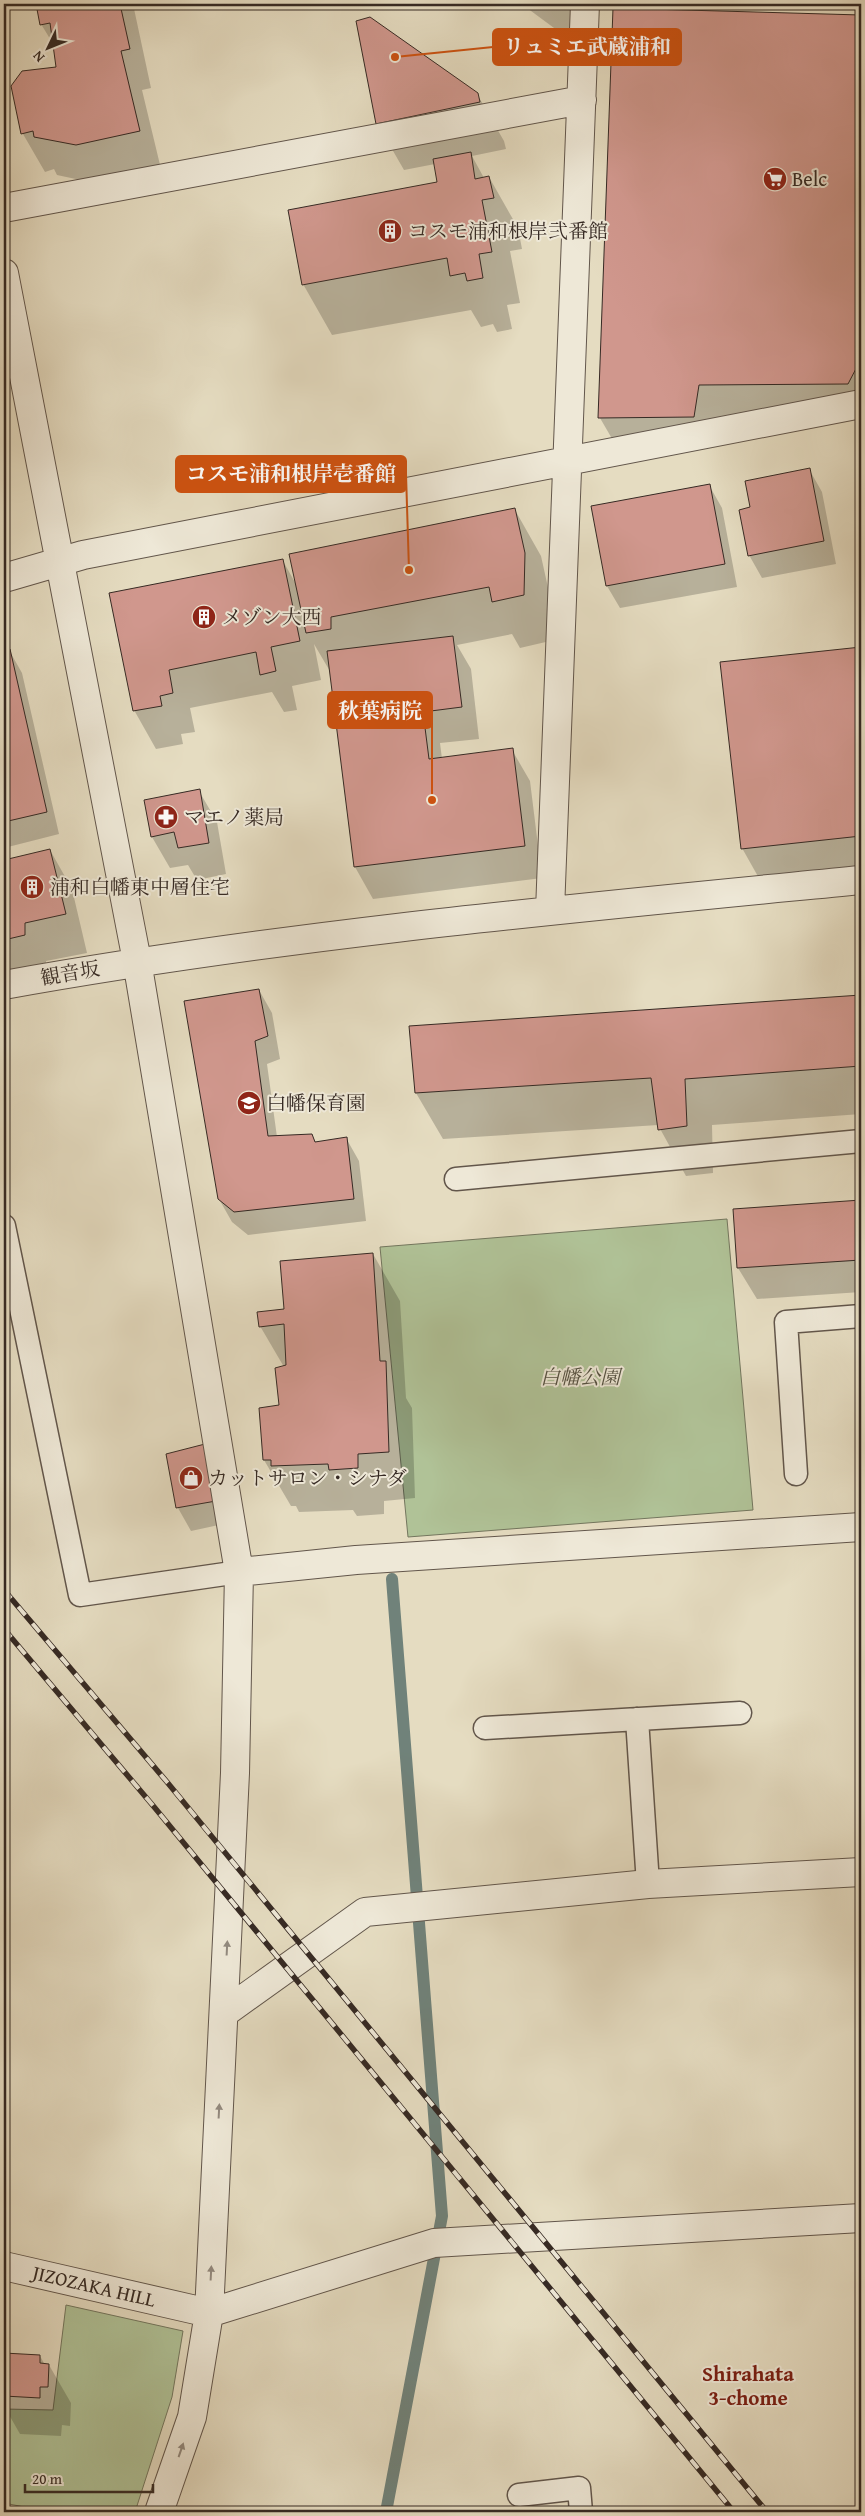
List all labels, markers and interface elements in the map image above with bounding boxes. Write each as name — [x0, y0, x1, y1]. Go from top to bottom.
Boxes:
north arrow — [22, 22, 72, 72]
callout: リュミエ武蔵浦和 — [493, 29, 681, 65]
text: リュミエ武蔵浦和 — [503, 31, 671, 62]
text: N — [28, 46, 49, 67]
place label: Belc — [792, 164, 827, 193]
supermarket icon: Belc — [762, 166, 788, 192]
place label: コスモ浦和根岸弐番館 — [408, 216, 608, 245]
building icon: コスモ浦和根岸弐番館 — [377, 218, 403, 244]
callout: コスモ浦和根岸壱番館 — [176, 456, 406, 492]
text: コスモ浦和根岸壱番館 — [186, 458, 396, 489]
place label: メゾン大西 — [222, 602, 321, 631]
building icon: メゾン大西 — [191, 604, 217, 630]
callout: 秋葉病院 — [328, 692, 432, 728]
text: 秋葉病院 — [338, 695, 422, 726]
place label: マエノ薬局 — [184, 802, 284, 831]
pharmacy icon: マエノ薬局 — [153, 804, 179, 830]
place label: 浦和白幡東中層住宅 — [50, 872, 230, 901]
building icon: 浦和白幡東中層住宅 — [19, 874, 45, 900]
street label: 観音坂 — [38, 953, 102, 992]
place label: 白幡保育園 — [266, 1088, 366, 1117]
school or university icon: 白幡保育園 — [236, 1090, 262, 1116]
park label: 白幡公園 — [540, 1362, 623, 1391]
place label: カットサロン・シナダ — [208, 1463, 407, 1492]
shop icon: カットサロン・シナダ — [178, 1465, 204, 1491]
one-way arrow — [224, 1940, 232, 1956]
one-way arrow — [215, 2102, 223, 2118]
street label: JIZOZAKA HILL — [27, 2257, 159, 2314]
one-way arrow — [207, 2265, 215, 2281]
district label: Shirahata 3-chome — [702, 2358, 794, 2413]
one-way arrow — [177, 2442, 185, 2457]
scale bar — [25, 2461, 152, 2493]
text: 20 m — [32, 2468, 63, 2489]

